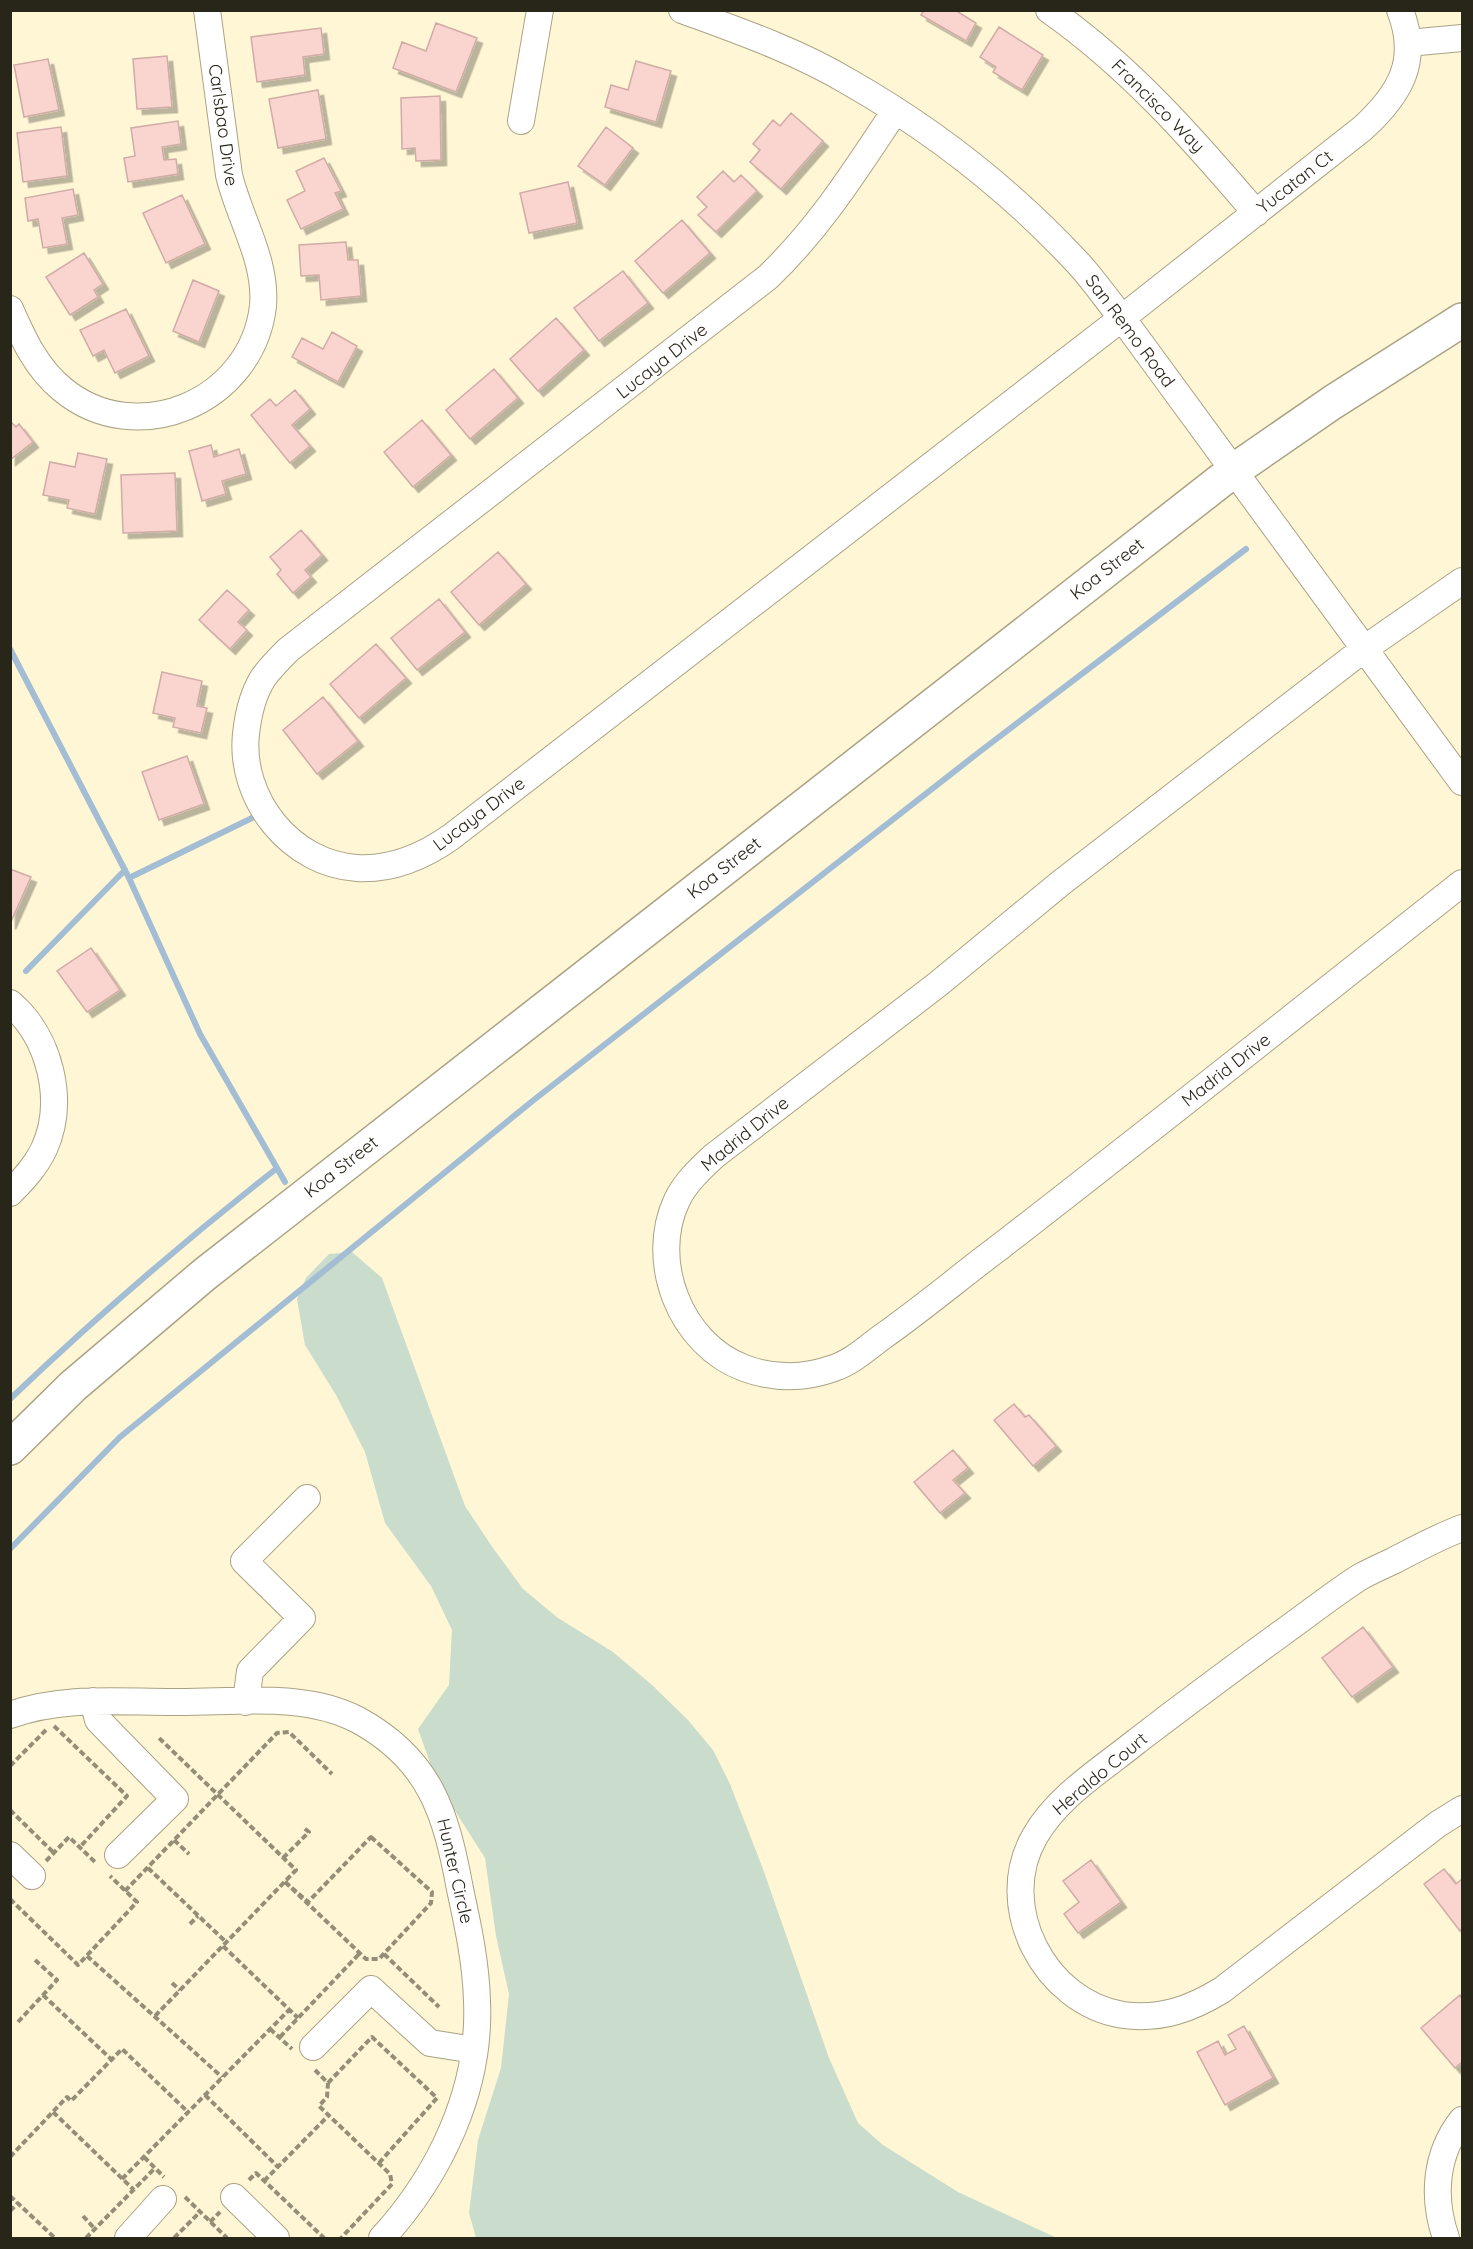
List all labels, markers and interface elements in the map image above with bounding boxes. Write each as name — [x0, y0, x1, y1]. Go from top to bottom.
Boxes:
street label: Francisco Way — [1107, 54, 1210, 157]
street label: Carlsbao Drive — [204, 62, 243, 187]
street label: Yucatan Ct — [1252, 145, 1337, 218]
street label: San Remo Road — [1080, 270, 1180, 392]
street label: Lucaya Drive — [611, 318, 712, 403]
street label: Koa Street — [1065, 533, 1148, 605]
street label: Lucaya Drive — [428, 771, 529, 856]
street label: Koa Street — [682, 832, 765, 904]
street label: Madrid Drive — [1177, 1028, 1275, 1111]
street label: Madrid Drive — [696, 1091, 793, 1176]
street label: Koa Street — [299, 1131, 382, 1203]
street label: Heraldo Court — [1047, 1727, 1152, 1820]
street label: Hunter Circle — [432, 1816, 479, 1926]

